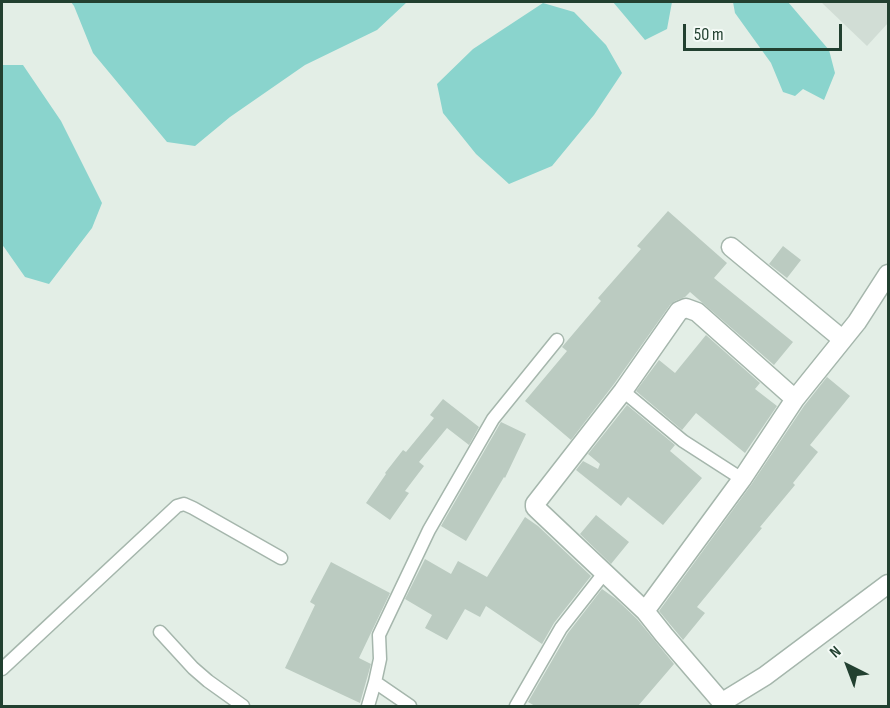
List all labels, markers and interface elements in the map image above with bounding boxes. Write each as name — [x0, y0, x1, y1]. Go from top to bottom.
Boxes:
scale bar — [686, 12, 845, 50]
text: 50 m — [694, 24, 724, 45]
north arrow — [818, 636, 878, 696]
text: N — [826, 642, 845, 662]

